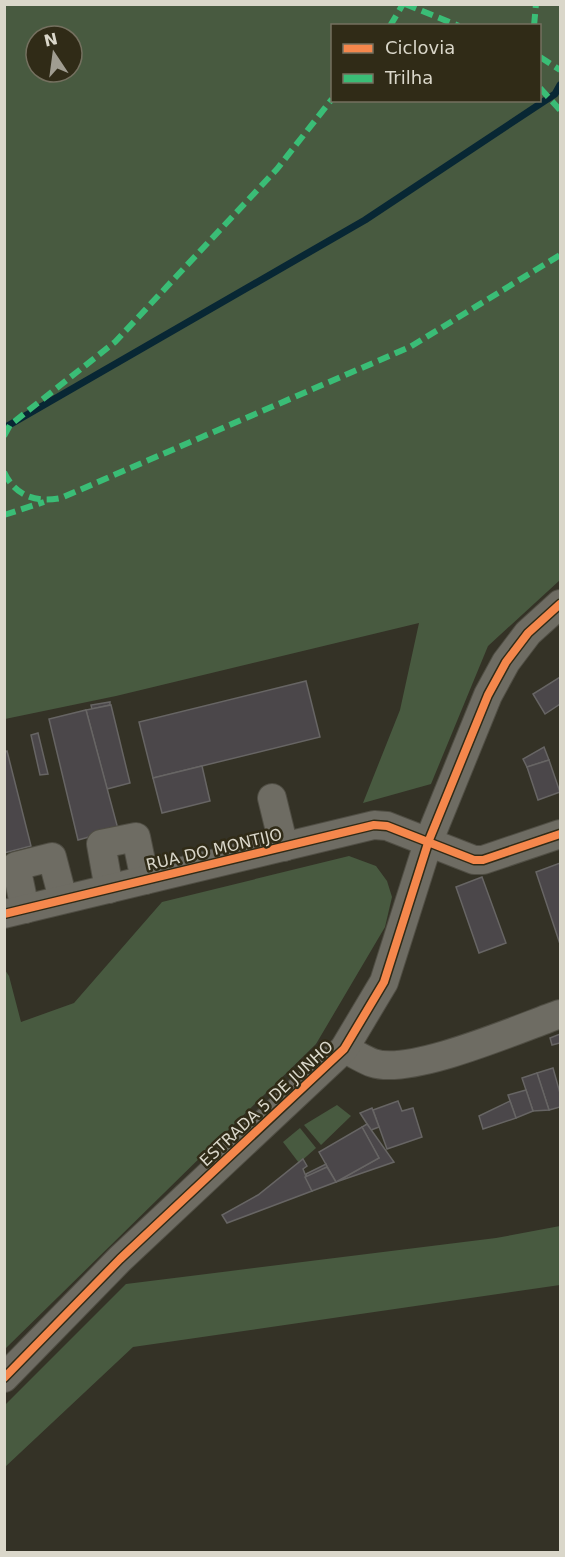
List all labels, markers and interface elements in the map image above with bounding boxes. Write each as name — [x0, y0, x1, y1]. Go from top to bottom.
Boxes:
north arrow — [24, 24, 84, 84]
legend — [331, 24, 541, 102]
text: N — [42, 29, 59, 51]
text: Ciclovia — [385, 37, 455, 58]
text: Trilha — [384, 67, 433, 88]
street label: RUA DO MONTIJO — [144, 825, 284, 874]
street label: ESTRADA 5 DE JUNHO — [196, 1037, 337, 1170]

